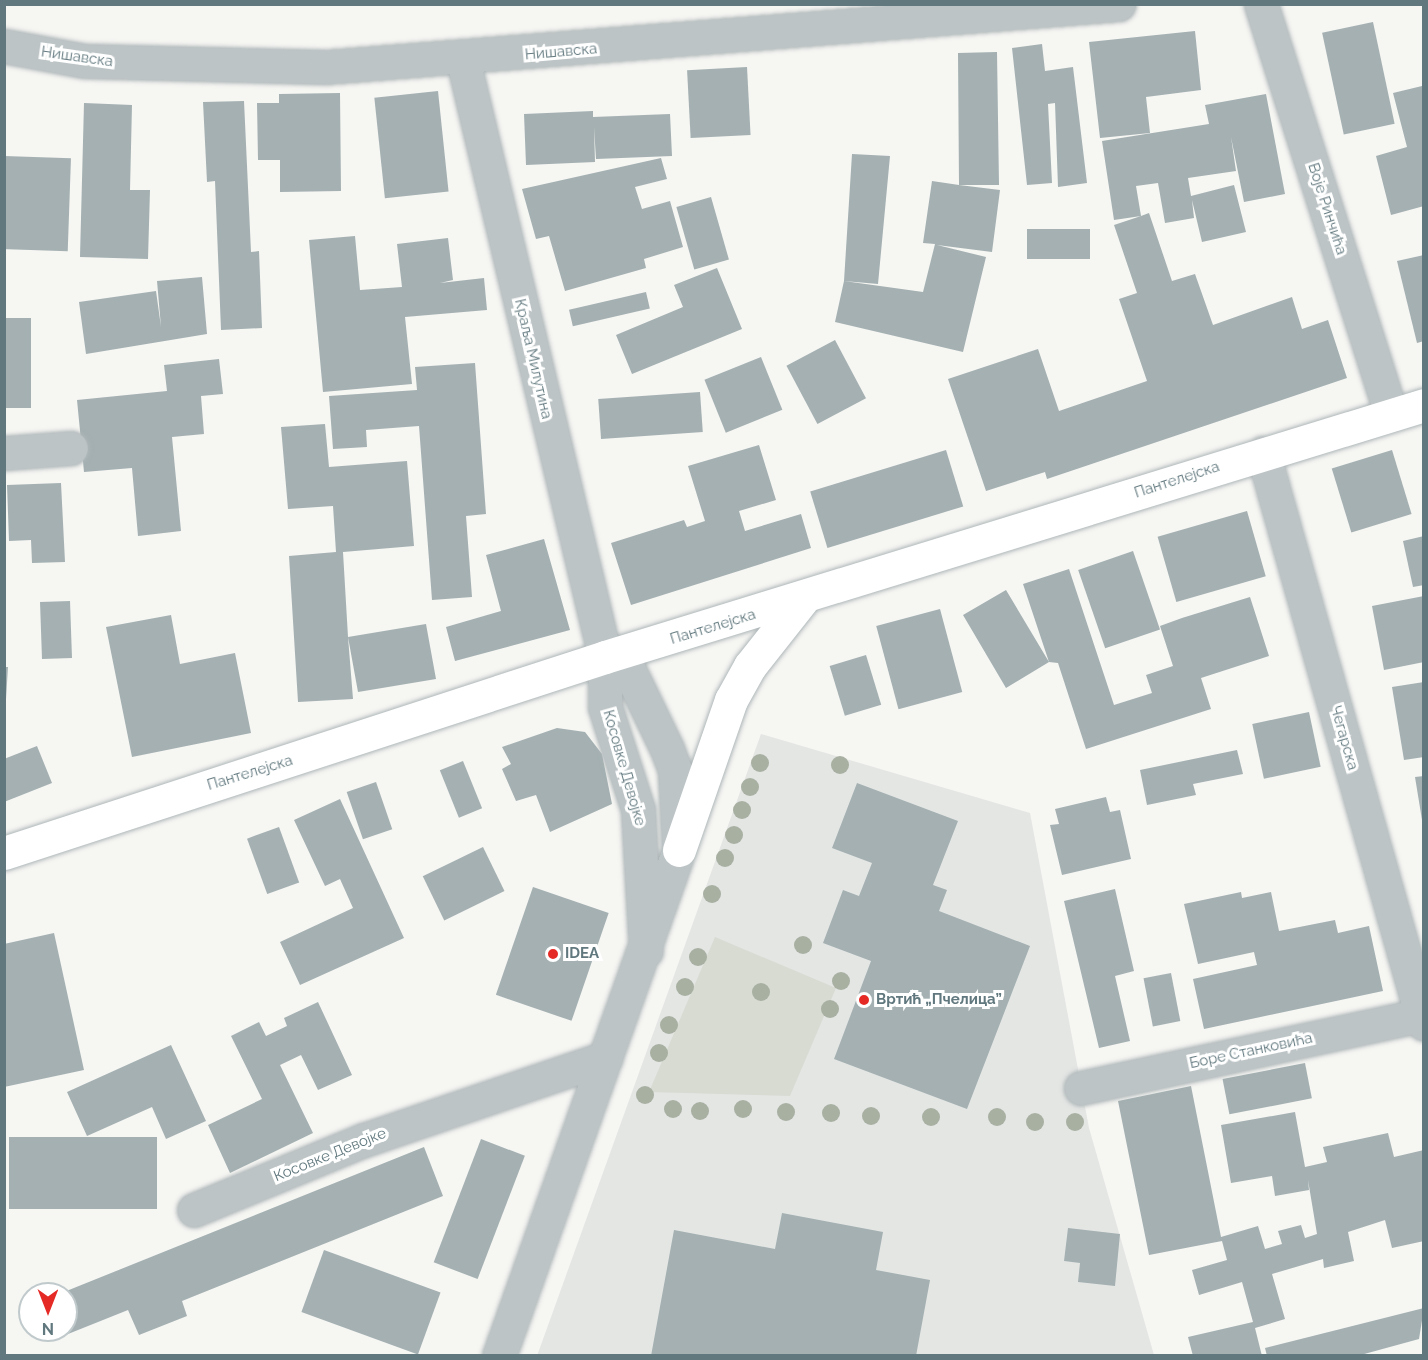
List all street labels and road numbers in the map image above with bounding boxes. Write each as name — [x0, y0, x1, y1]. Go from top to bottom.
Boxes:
street label: Нишавска — [524, 40, 598, 64]
street label: Нишавска — [40, 43, 114, 71]
street label: Воје Ринчића — [1304, 161, 1350, 257]
street label: Краља Милутина — [510, 297, 556, 421]
street label: Пантелејска — [1132, 458, 1222, 502]
street label: Пантелејска — [668, 605, 758, 649]
street label: Чегарска — [1326, 704, 1362, 772]
street label: Косовке Девојке — [599, 708, 649, 828]
street label: Пантелејска — [205, 751, 295, 795]
street label: Боре Станковића — [1188, 1029, 1314, 1073]
street label: Косовке Девојке — [271, 1124, 389, 1186]

